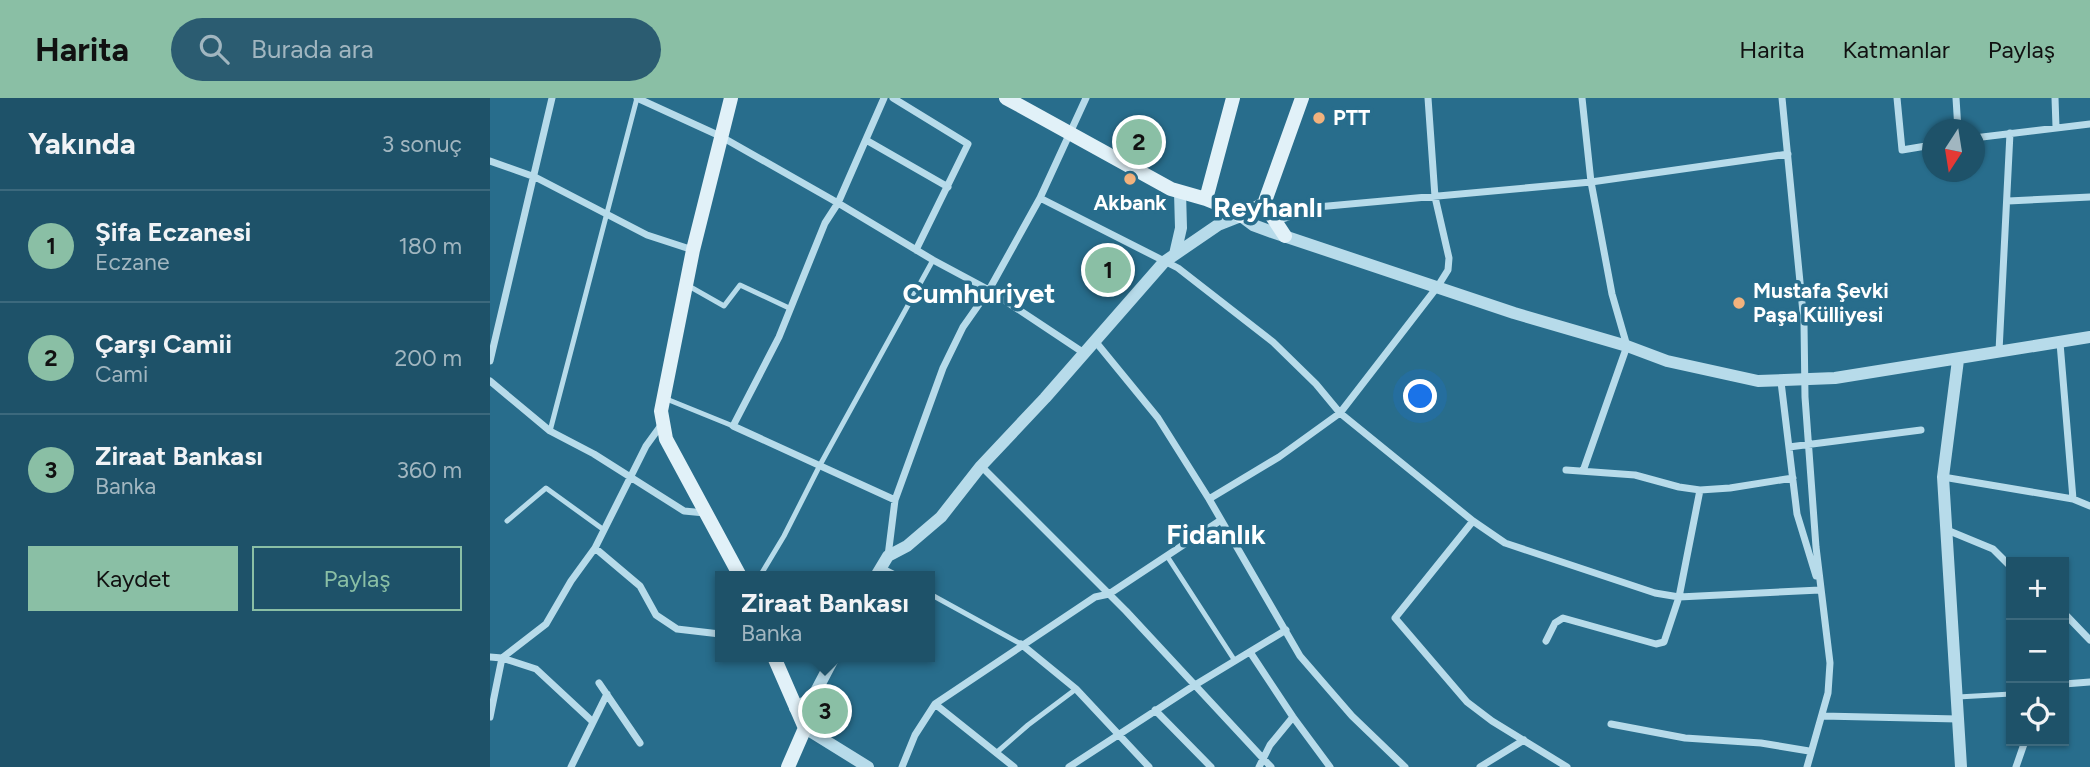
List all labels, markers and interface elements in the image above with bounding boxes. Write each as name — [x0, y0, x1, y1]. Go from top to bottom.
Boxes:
search box — [171, 18, 661, 81]
text: Harita — [35, 30, 129, 69]
icon: search — [195, 30, 233, 68]
text: Burada ara — [251, 33, 374, 65]
text: Harita — [1739, 35, 1804, 64]
text: Katmanlar — [1842, 35, 1950, 64]
text: Paylaş — [1988, 35, 2055, 64]
place label: PTT — [1333, 105, 1370, 130]
marker: PTT — [1311, 110, 1327, 126]
pin: 2 — [1116, 116, 1162, 168]
north arrow — [1922, 119, 1985, 182]
text: Yakında — [28, 125, 136, 162]
text: 3 sonuç — [382, 130, 462, 158]
marker: Akbank — [1122, 171, 1138, 187]
place label: Akbank — [1093, 190, 1167, 215]
district label: Reyhanlı — [1213, 190, 1323, 224]
text: Şifa Eczanesi — [95, 216, 251, 248]
text: 1 — [46, 232, 56, 260]
text: 180 m — [398, 232, 462, 260]
pin: 1 — [1085, 244, 1131, 296]
text: Eczane — [95, 248, 169, 276]
district label: Cumhuriyet — [903, 276, 1055, 310]
place label: Mustafa Şevki Paşa Külliyesi — [1753, 278, 1889, 327]
marker: Mustafa Şevki Paşa Külliyesi — [1731, 295, 1747, 311]
text: Çarşı Camii — [95, 328, 232, 360]
text: 2 — [44, 344, 58, 372]
text: 200 m — [394, 344, 462, 372]
text: Cami — [95, 360, 148, 388]
your location — [1403, 379, 1437, 413]
text: Ziraat Bankası — [95, 440, 263, 472]
text: 3 — [45, 456, 57, 484]
text: 360 m — [396, 456, 462, 484]
text: Banka — [95, 472, 156, 500]
district label: Fidanlık — [1166, 517, 1266, 551]
button: Kaydet — [28, 546, 238, 611]
button: Paylaş — [252, 546, 462, 611]
map controls — [2006, 557, 2069, 746]
button: + — [2006, 557, 2069, 620]
popup — [715, 571, 935, 662]
text: Ziraat Bankası — [741, 587, 909, 619]
text: Banka — [741, 619, 802, 647]
button: − — [2006, 620, 2069, 683]
button: locate — [2006, 683, 2069, 746]
pin: 3 — [802, 685, 848, 737]

